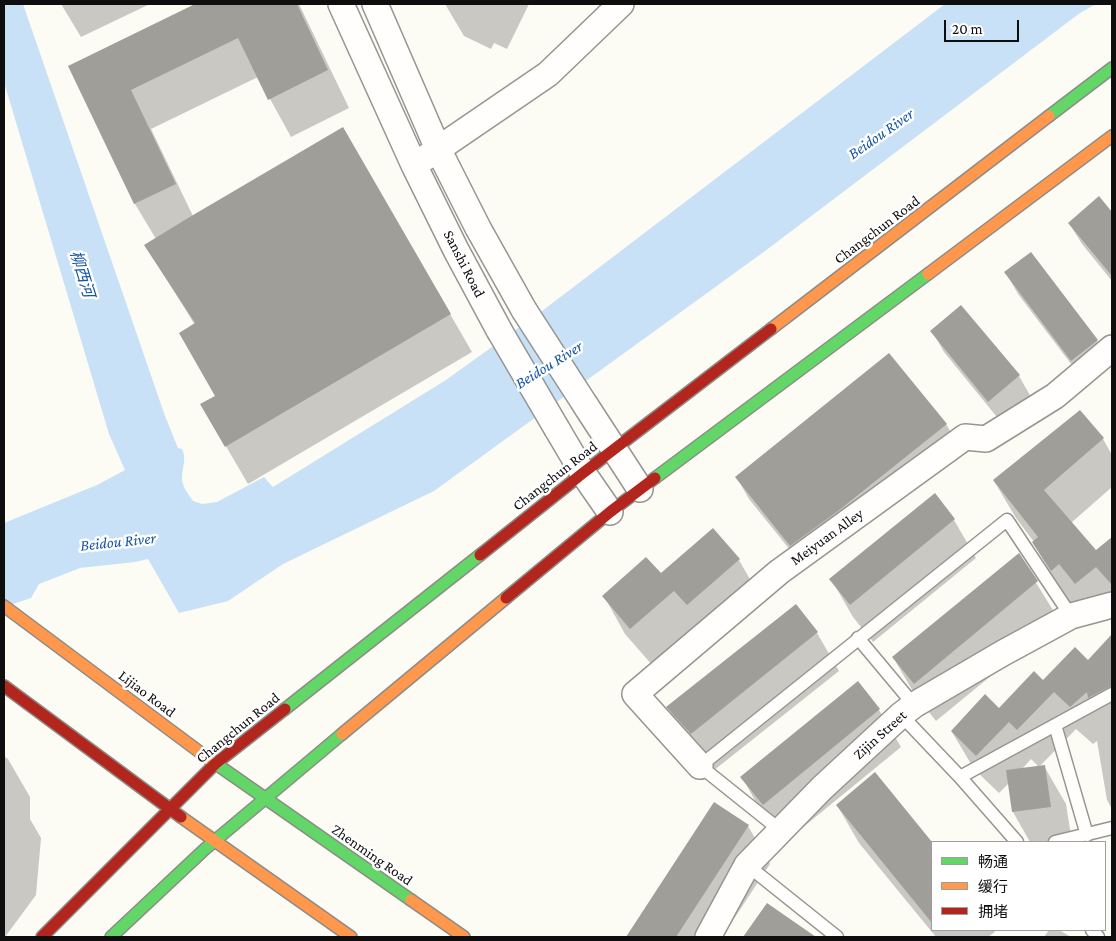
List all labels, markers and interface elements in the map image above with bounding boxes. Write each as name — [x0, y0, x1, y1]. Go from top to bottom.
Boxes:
scale bar — [946, 10, 1021, 42]
text: 20 m — [952, 21, 983, 37]
water label: Beidou River — [844, 104, 918, 164]
street label: Changchun Road — [831, 192, 923, 268]
street label: Sanshi Road — [439, 227, 489, 301]
water label: 柳西河 — [66, 248, 98, 300]
water label: Beidou River — [512, 337, 586, 393]
street label: Changchun Road — [509, 437, 601, 515]
street label: Meiyuan Alley — [787, 505, 867, 569]
water label: Beidou River — [79, 528, 157, 556]
street label: Lijiao Road — [115, 667, 179, 721]
street label: Changchun Road — [192, 689, 284, 767]
street label: Zijin Street — [850, 706, 910, 764]
street label: Zhenming Road — [328, 820, 416, 890]
legend — [931, 841, 1106, 931]
text: 畅通 — [978, 854, 1008, 870]
text: 缓行 — [978, 879, 1008, 895]
text: 拥堵 — [978, 904, 1008, 920]

